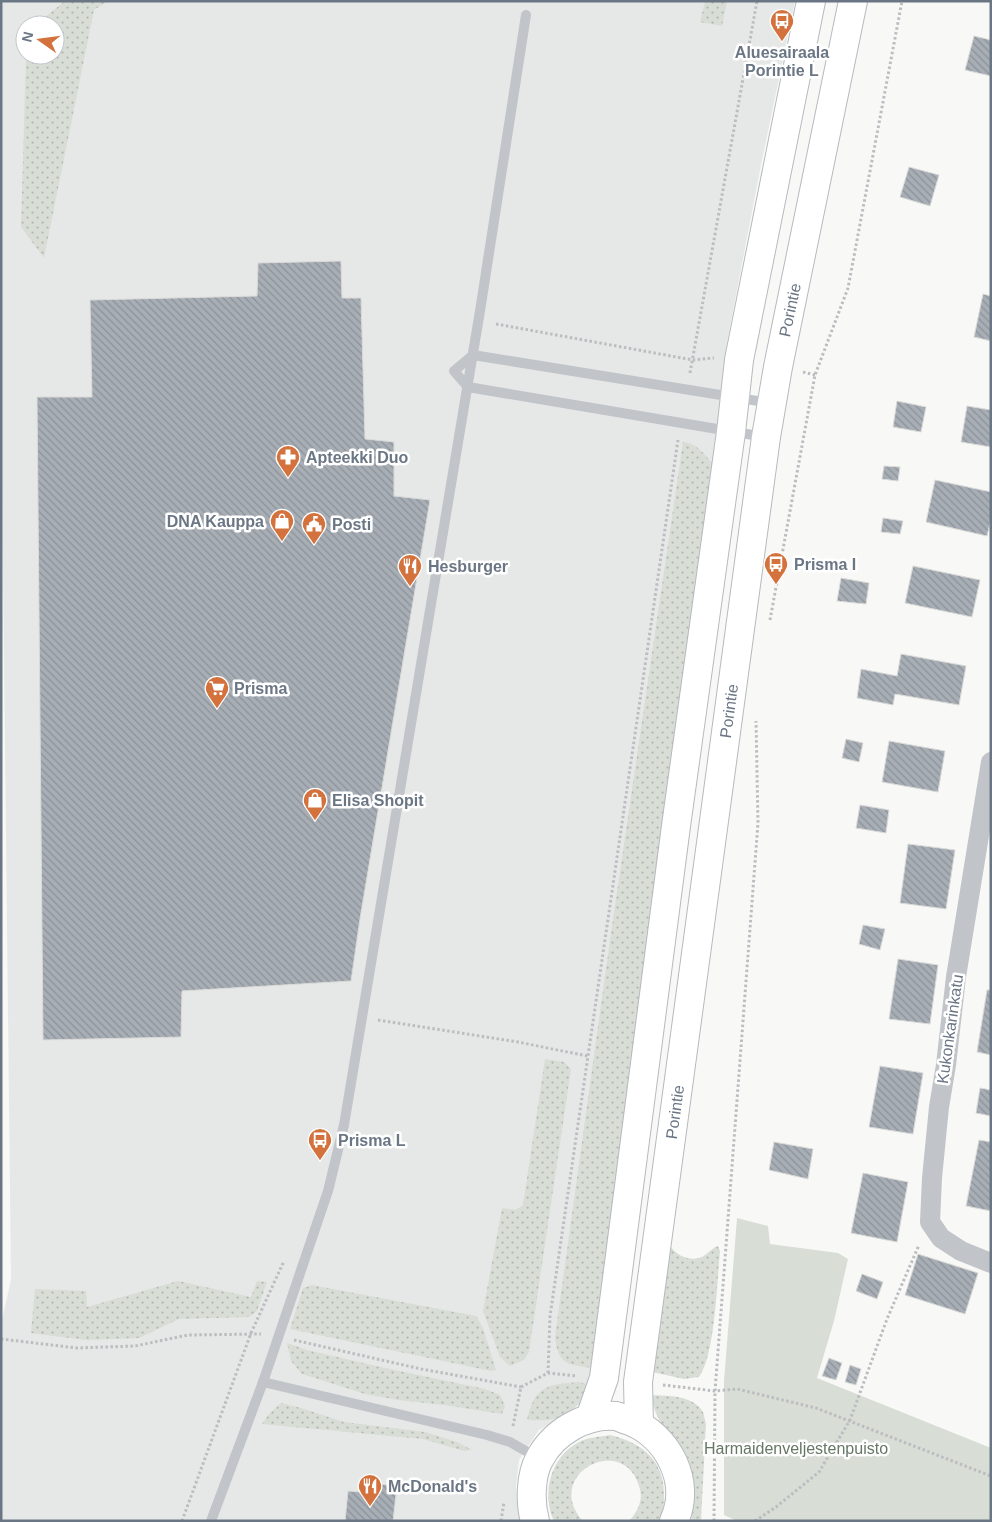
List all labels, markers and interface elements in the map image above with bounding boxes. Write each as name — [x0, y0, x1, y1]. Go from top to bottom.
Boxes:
bus stop icon: Aluesairaala Porintie L — [769, 8, 795, 42]
north arrow — [15, 15, 65, 65]
text: N — [18, 30, 36, 44]
place label: Aluesairaala Porintie L — [735, 44, 829, 79]
street label: Porintie — [776, 282, 804, 338]
pharmacy icon: Apteekki Duo — [275, 444, 301, 478]
place label: Apteekki Duo — [306, 449, 408, 466]
shop icon: DNA Kauppa — [269, 508, 295, 542]
public building icon: Posti — [301, 511, 327, 545]
place label: DNA Kauppa — [167, 513, 264, 530]
place label: Posti — [332, 516, 371, 533]
bus stop icon: Prisma I — [763, 551, 789, 585]
restaurant icon: Hesburger — [397, 553, 423, 587]
place label: Prisma I — [794, 556, 856, 573]
place label: Hesburger — [428, 558, 508, 575]
supermarket icon: Prisma — [204, 675, 230, 709]
place label: Prisma — [234, 680, 287, 697]
street label: Porintie — [717, 683, 741, 739]
shop icon: Elisa Shopit — [302, 787, 328, 821]
place label: Elisa Shopit — [332, 792, 424, 809]
street label: Kukonkarinkatu — [934, 973, 966, 1085]
street label: Porintie — [663, 1084, 687, 1140]
bus stop icon: Prisma L — [307, 1127, 333, 1161]
place label: Prisma L — [338, 1132, 406, 1149]
park label: Harmaidenveljestenpuisto — [704, 1440, 888, 1457]
restaurant icon: McDonald's — [357, 1473, 383, 1507]
place label: McDonald's — [388, 1478, 477, 1495]

